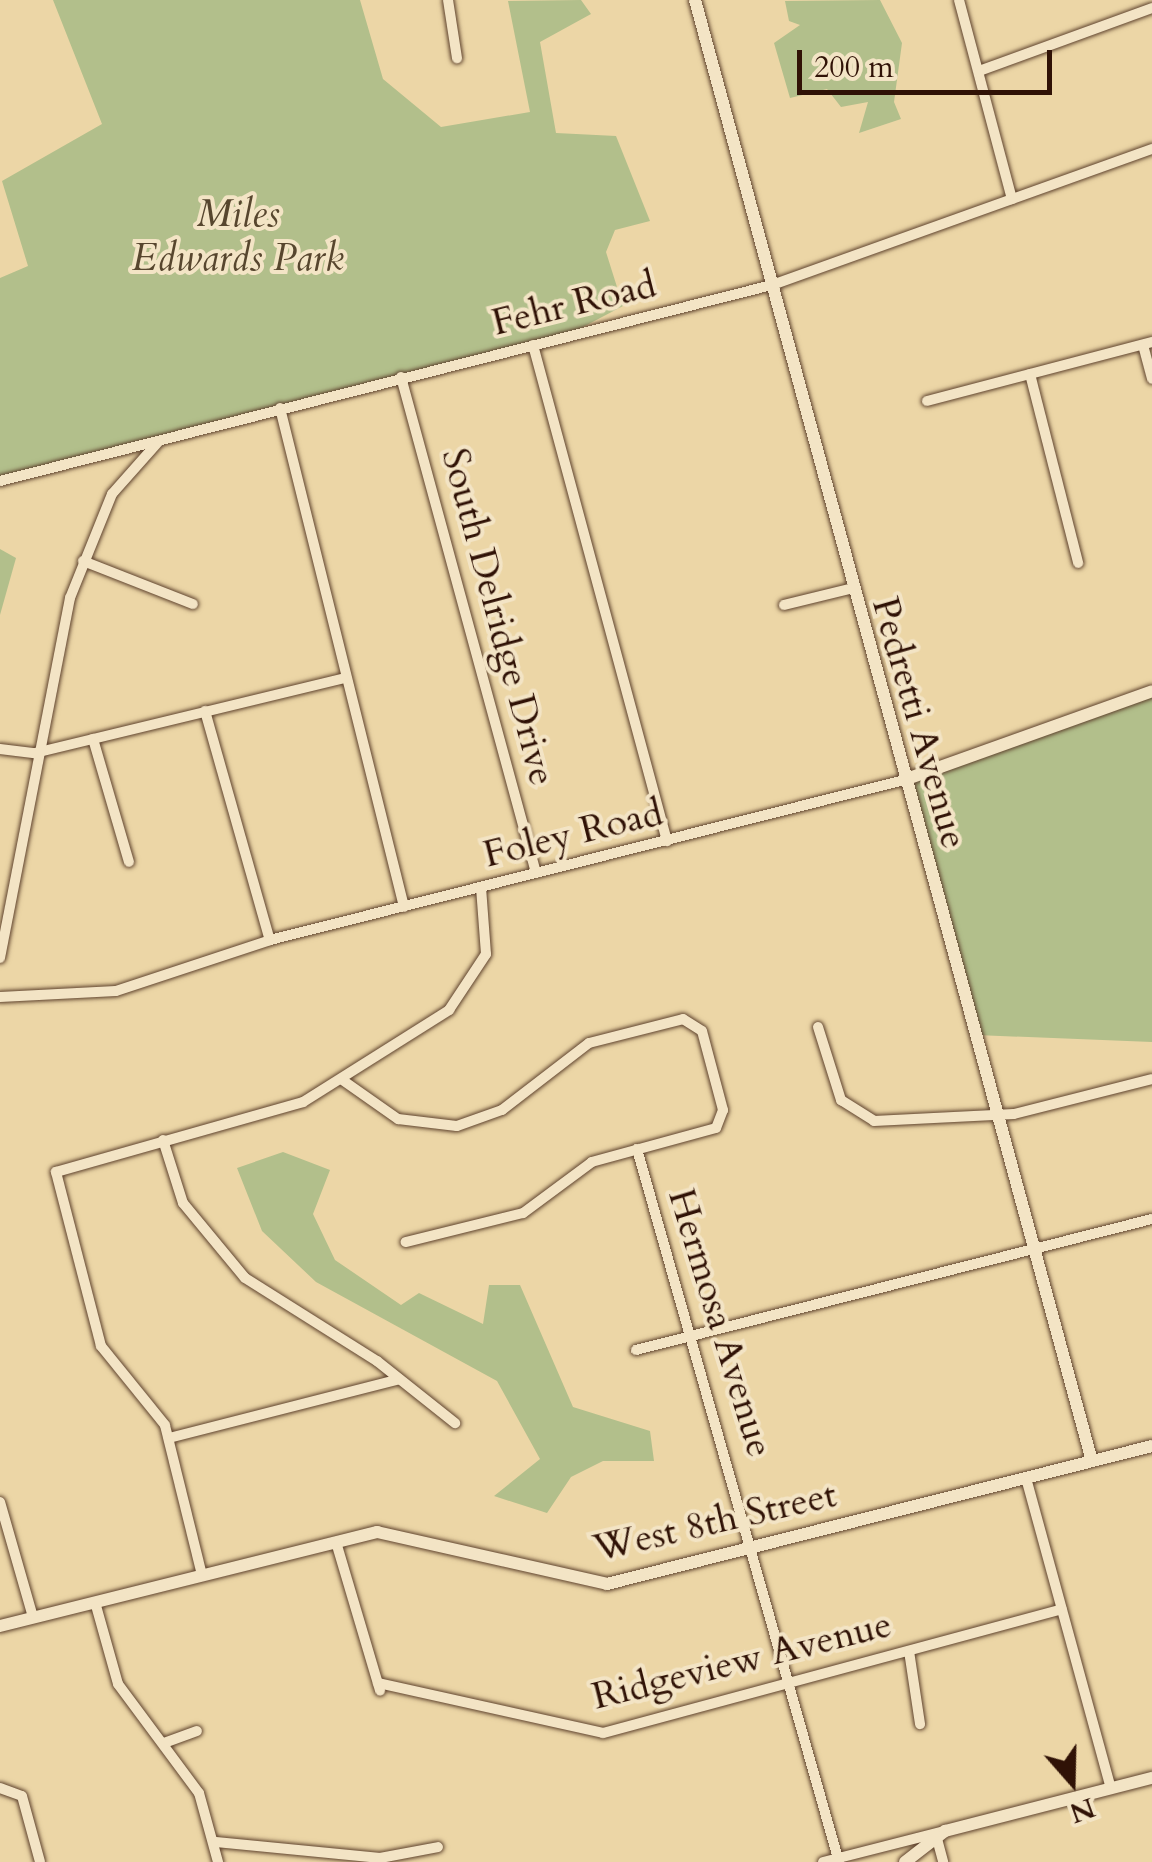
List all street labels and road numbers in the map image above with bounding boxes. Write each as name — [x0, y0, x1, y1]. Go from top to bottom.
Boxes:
street label: Fehr Road — [487, 262, 661, 346]
street label: South Delridge Drive — [431, 444, 565, 790]
street label: Pedretti Avenue — [861, 592, 977, 854]
street label: Foley Road — [479, 790, 667, 878]
street label: Hermosa Avenue — [658, 1183, 782, 1463]
street label: West 8th Street — [589, 1472, 841, 1572]
street label: Ridgeview Avenue — [588, 1602, 896, 1720]

